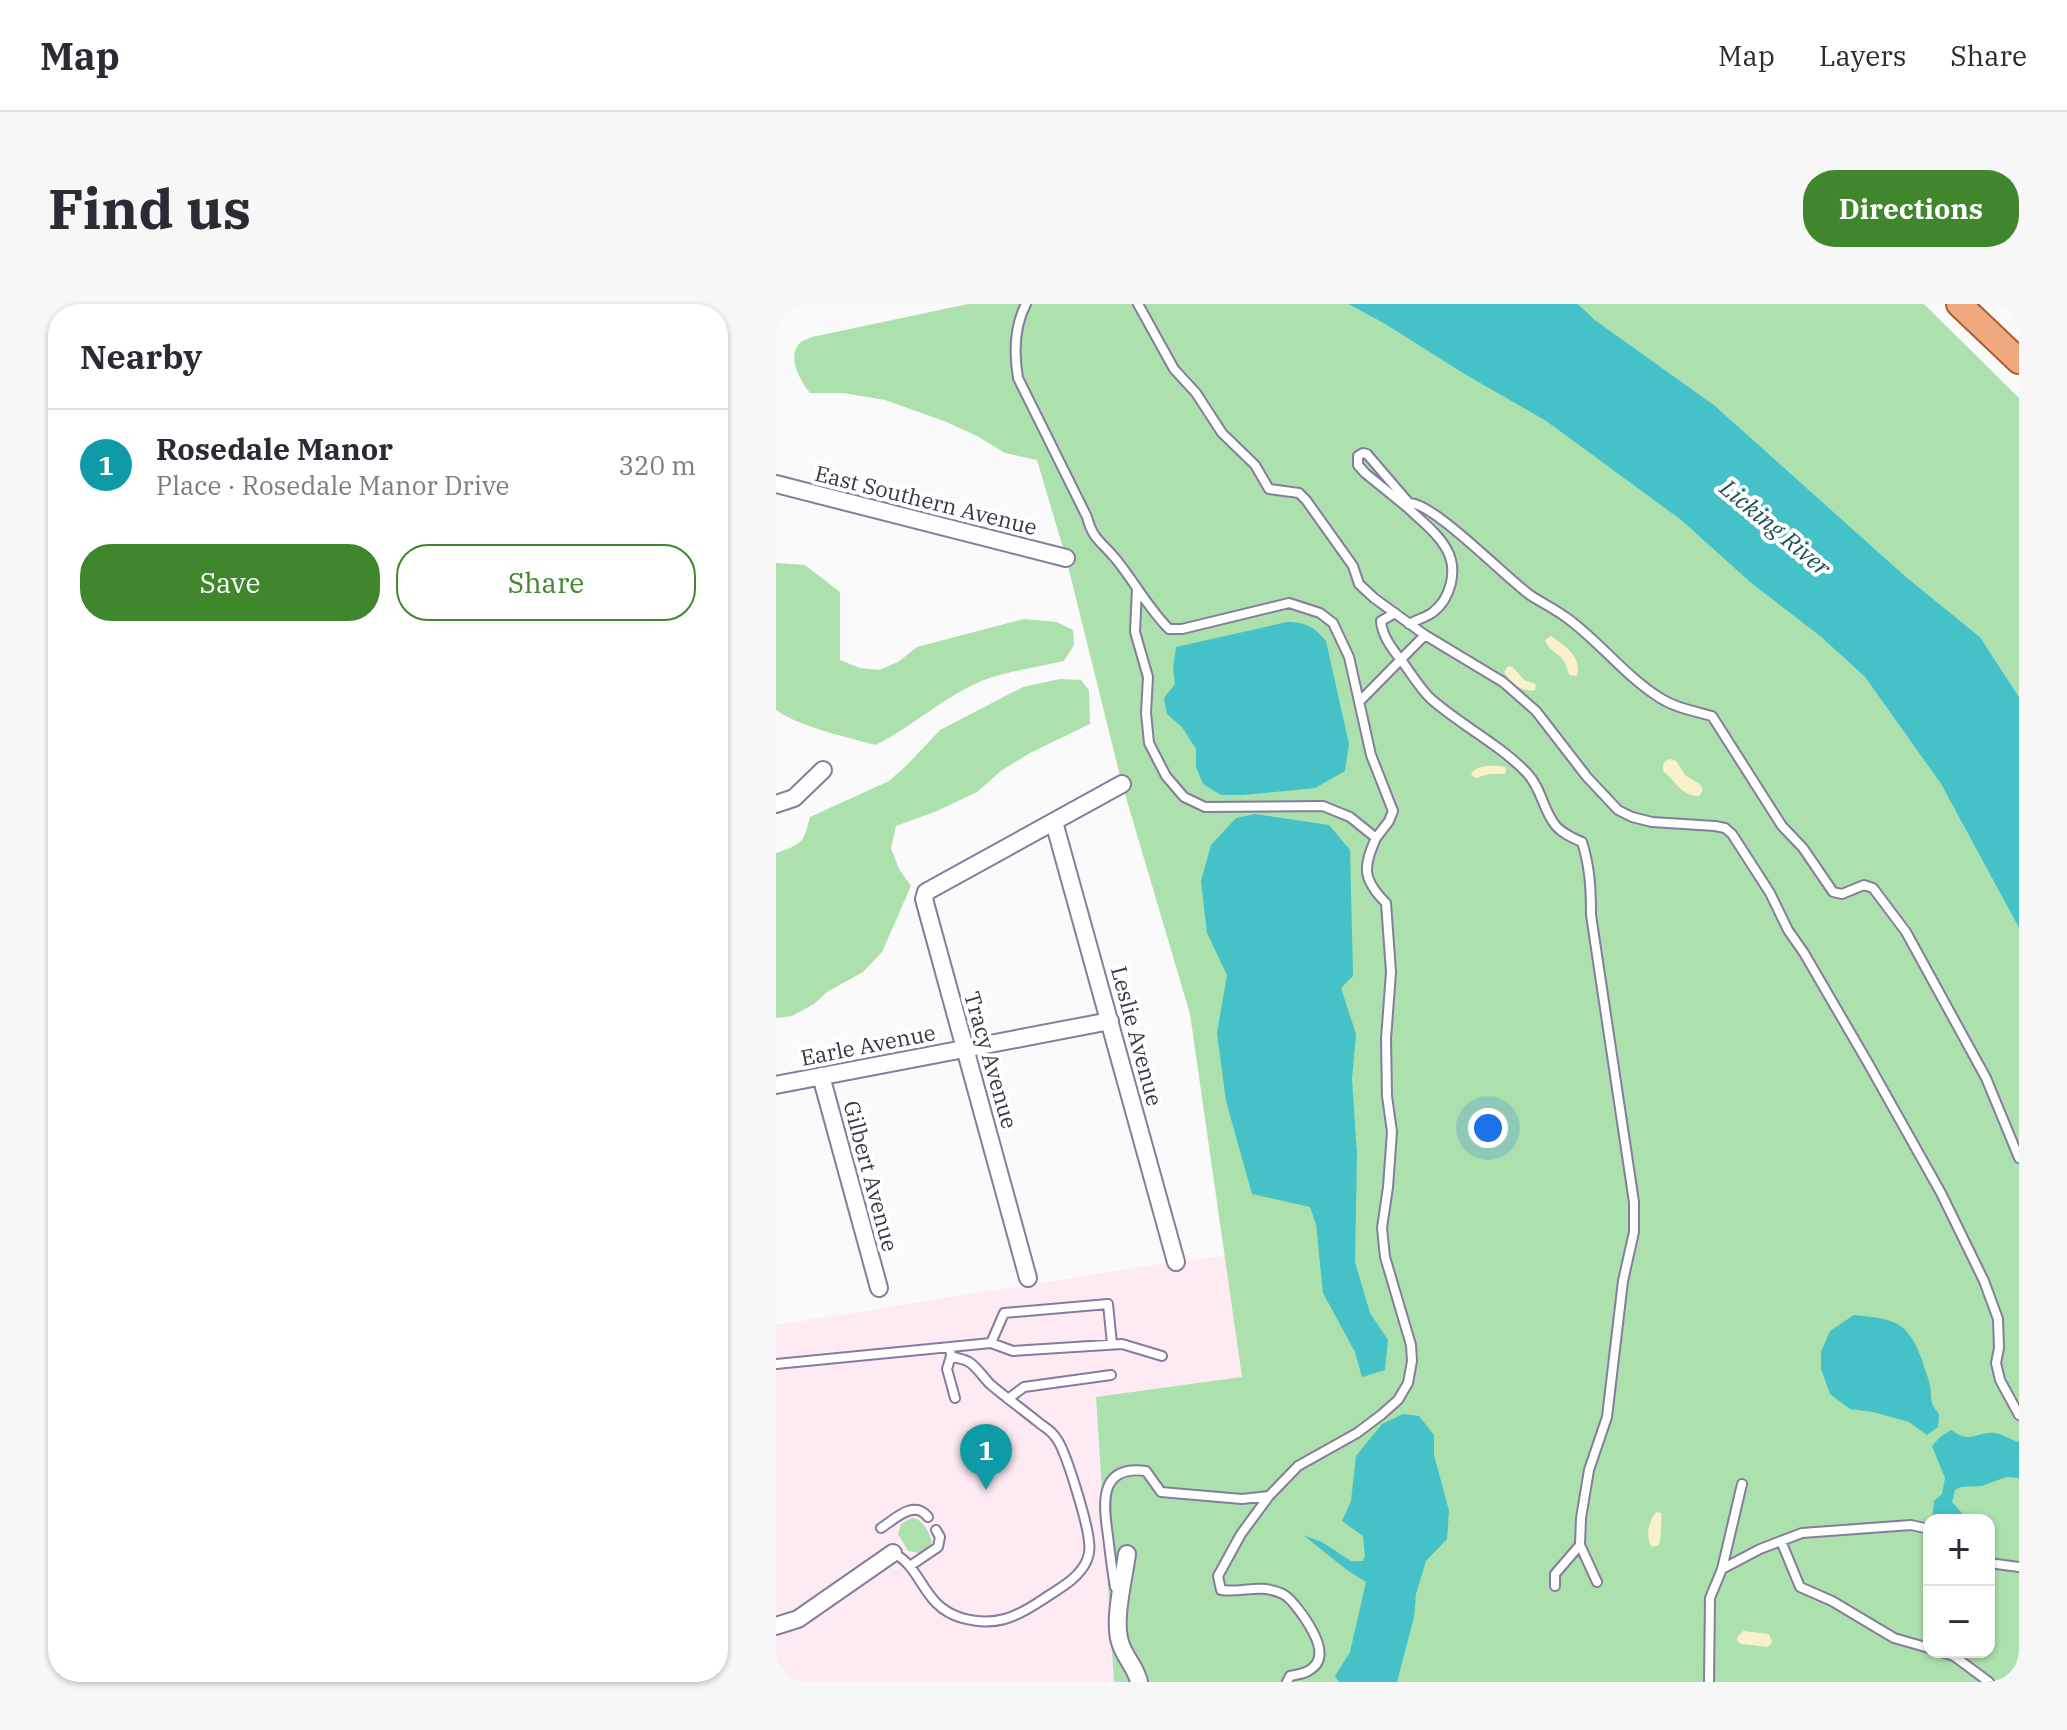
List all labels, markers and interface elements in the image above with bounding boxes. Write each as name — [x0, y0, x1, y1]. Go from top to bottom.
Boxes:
text: Map — [40, 31, 120, 80]
text: Map — [1718, 37, 1775, 74]
text: Layers — [1819, 37, 1906, 74]
text: Share — [1950, 37, 2027, 74]
button: Directions — [1803, 170, 2019, 247]
text: Find us — [48, 172, 251, 244]
text: Nearby — [80, 334, 202, 378]
text: Rosedale Manor — [156, 429, 393, 468]
text: 1 — [98, 448, 114, 482]
text: 320 m — [618, 448, 696, 482]
street label: East Southern Avenue — [812, 458, 1040, 541]
text: Place · Rosedale Manor Drive — [156, 468, 510, 502]
water label: Licking River — [1713, 471, 1839, 584]
button: Save — [80, 544, 380, 621]
button: Share — [396, 544, 696, 621]
street label: Leslie Avenue — [1105, 963, 1170, 1109]
street label: Tracy Avenue — [958, 988, 1025, 1132]
street label: Earle Avenue — [798, 1017, 938, 1072]
street label: Gilbert Avenue — [837, 1097, 906, 1254]
your location — [1468, 1108, 1508, 1148]
pin: 1 — [960, 1424, 1012, 1490]
map controls — [1923, 1514, 1995, 1658]
button: + — [1923, 1514, 1995, 1586]
button: − — [1923, 1586, 1995, 1658]

